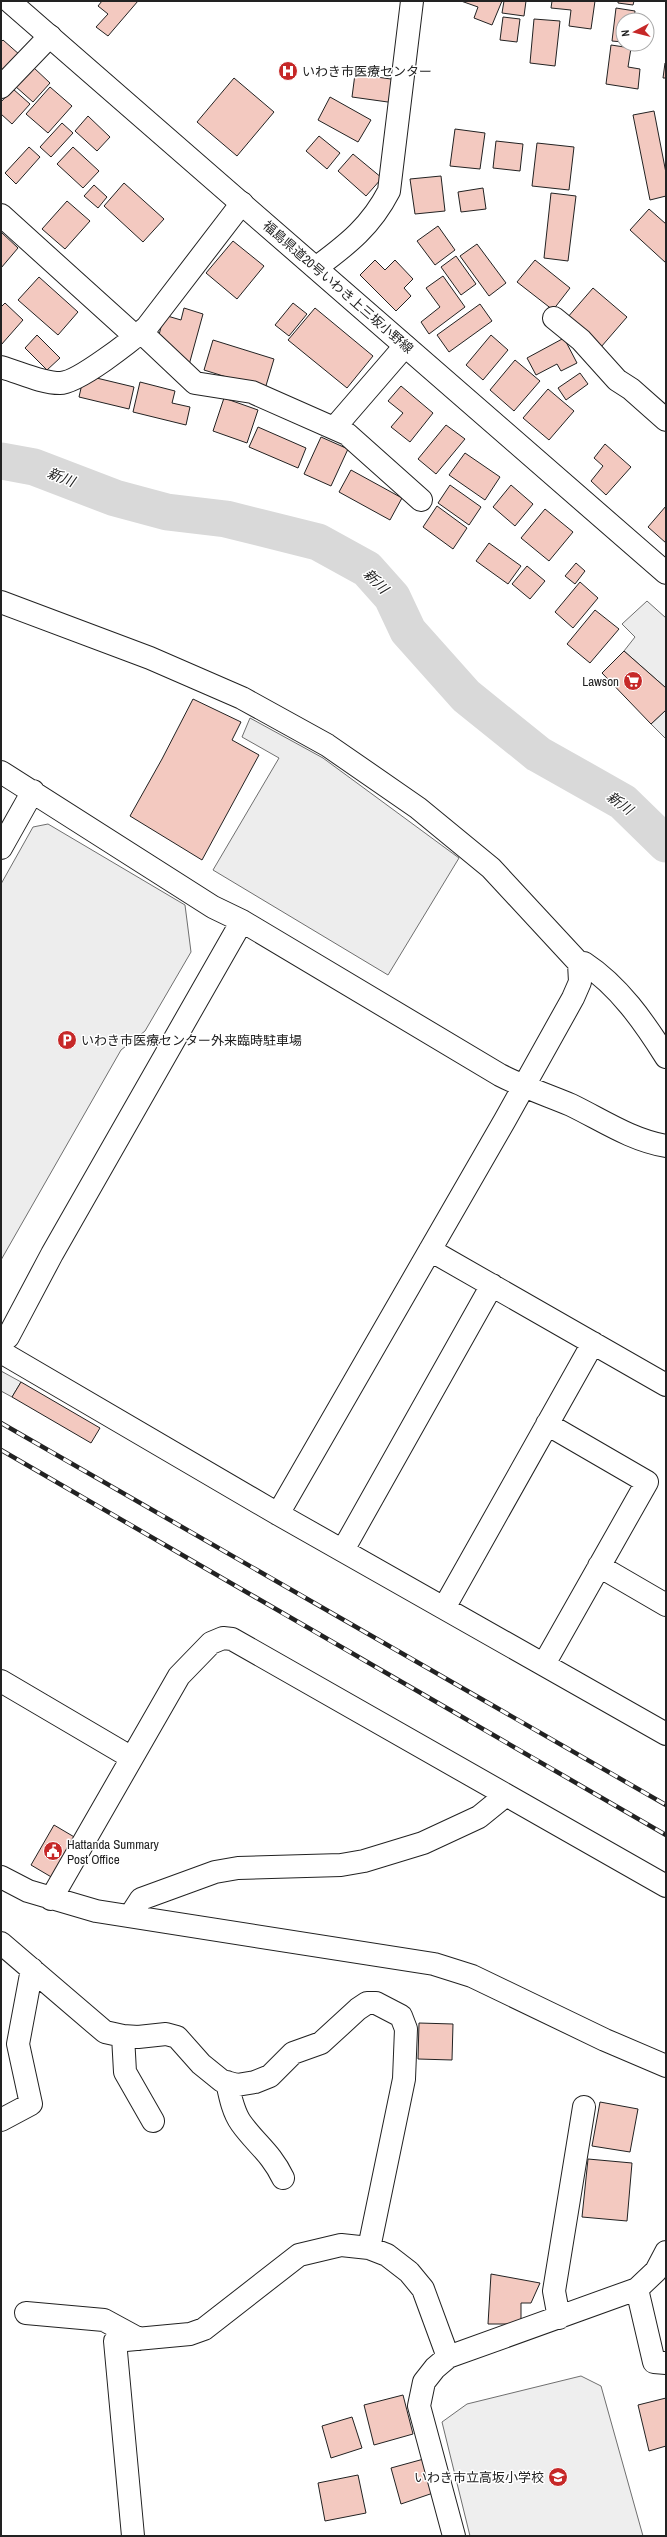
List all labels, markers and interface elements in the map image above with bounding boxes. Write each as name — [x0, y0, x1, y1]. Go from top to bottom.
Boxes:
north arrow — [615, 12, 655, 52]
text: N — [618, 29, 632, 37]
hospital icon: いわき市医療センター — [277, 60, 299, 82]
place label: いわき市医療センター — [302, 63, 432, 80]
street label: 福島県道20号いわき上三坂小野線 — [259, 217, 417, 357]
water label: 新川 — [45, 464, 79, 491]
water label: 新川 — [360, 565, 394, 599]
supermarket icon: Lawson — [622, 670, 644, 692]
place label: Lawson — [582, 673, 619, 690]
water label: 新川 — [603, 787, 638, 820]
parking icon: いわき市医療センター外来臨時駐車場 — [56, 1029, 78, 1051]
place label: いわき市医療センター外来臨時駐車場 — [81, 1032, 302, 1049]
place label: Hattanda Summary Post Office — [67, 1836, 160, 1868]
public building icon: Hattanda Summary Post Office — [42, 1840, 64, 1862]
school or university icon: いわき市立高坂小学校 — [547, 2466, 569, 2488]
place label: いわき市立高坂小学校 — [414, 2469, 544, 2486]

